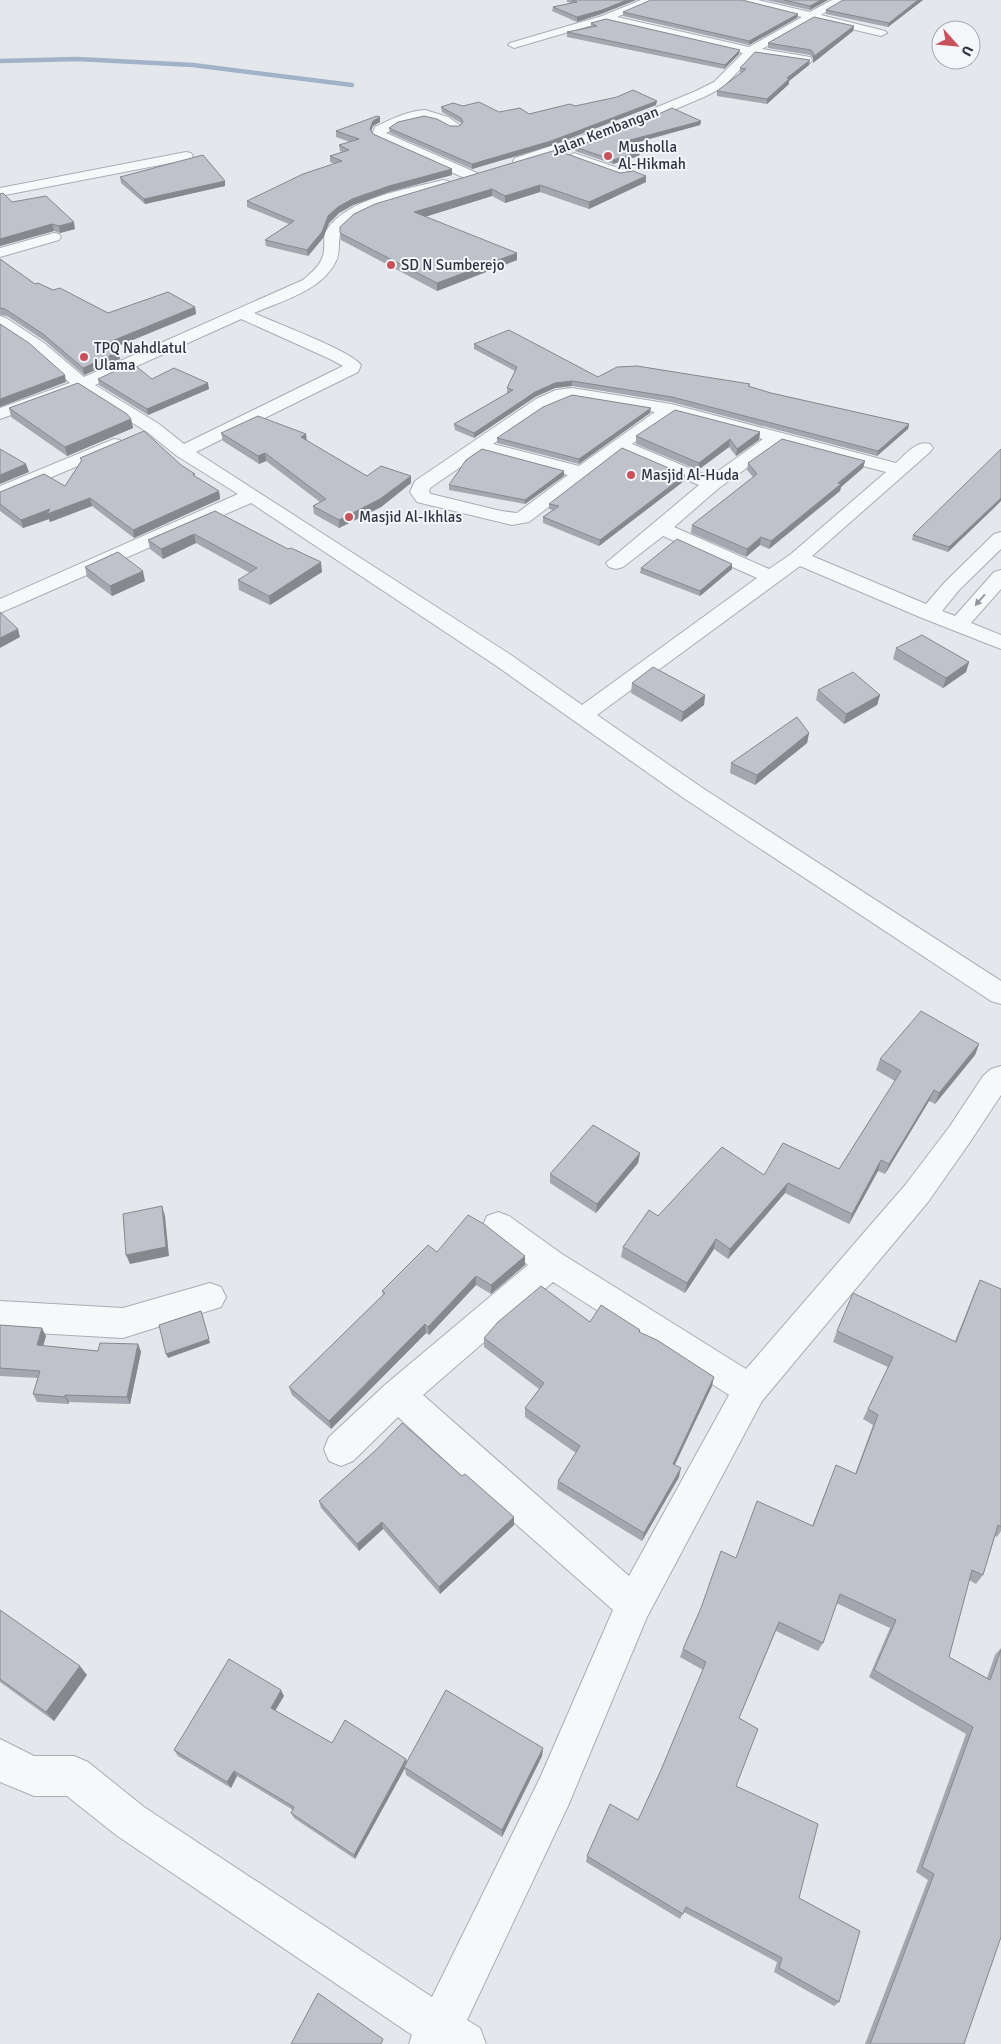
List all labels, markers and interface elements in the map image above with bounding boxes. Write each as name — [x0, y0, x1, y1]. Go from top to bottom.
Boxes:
north arrow — [931, 20, 981, 70]
text: U — [957, 43, 977, 59]
street label: Jalan Kembangan — [549, 102, 661, 160]
place label: Musholla Al-Hikmah — [618, 138, 686, 173]
marker: Musholla Al-Hikmah — [602, 150, 614, 162]
place label: SD N Sumberejo — [401, 256, 505, 274]
marker: SD N Sumberejo — [385, 259, 397, 271]
place label: TPQ Nahdlatul Ulama — [94, 339, 187, 374]
marker: TPQ Nahdlatul Ulama — [78, 351, 90, 363]
place label: Masjid Al-Huda — [641, 466, 739, 484]
marker: Masjid Al-Huda — [625, 469, 637, 481]
place label: Masjid Al-Ikhlas — [359, 508, 462, 526]
marker: Masjid Al-Ikhlas — [343, 511, 355, 523]
one-way arrow — [974, 594, 985, 607]

